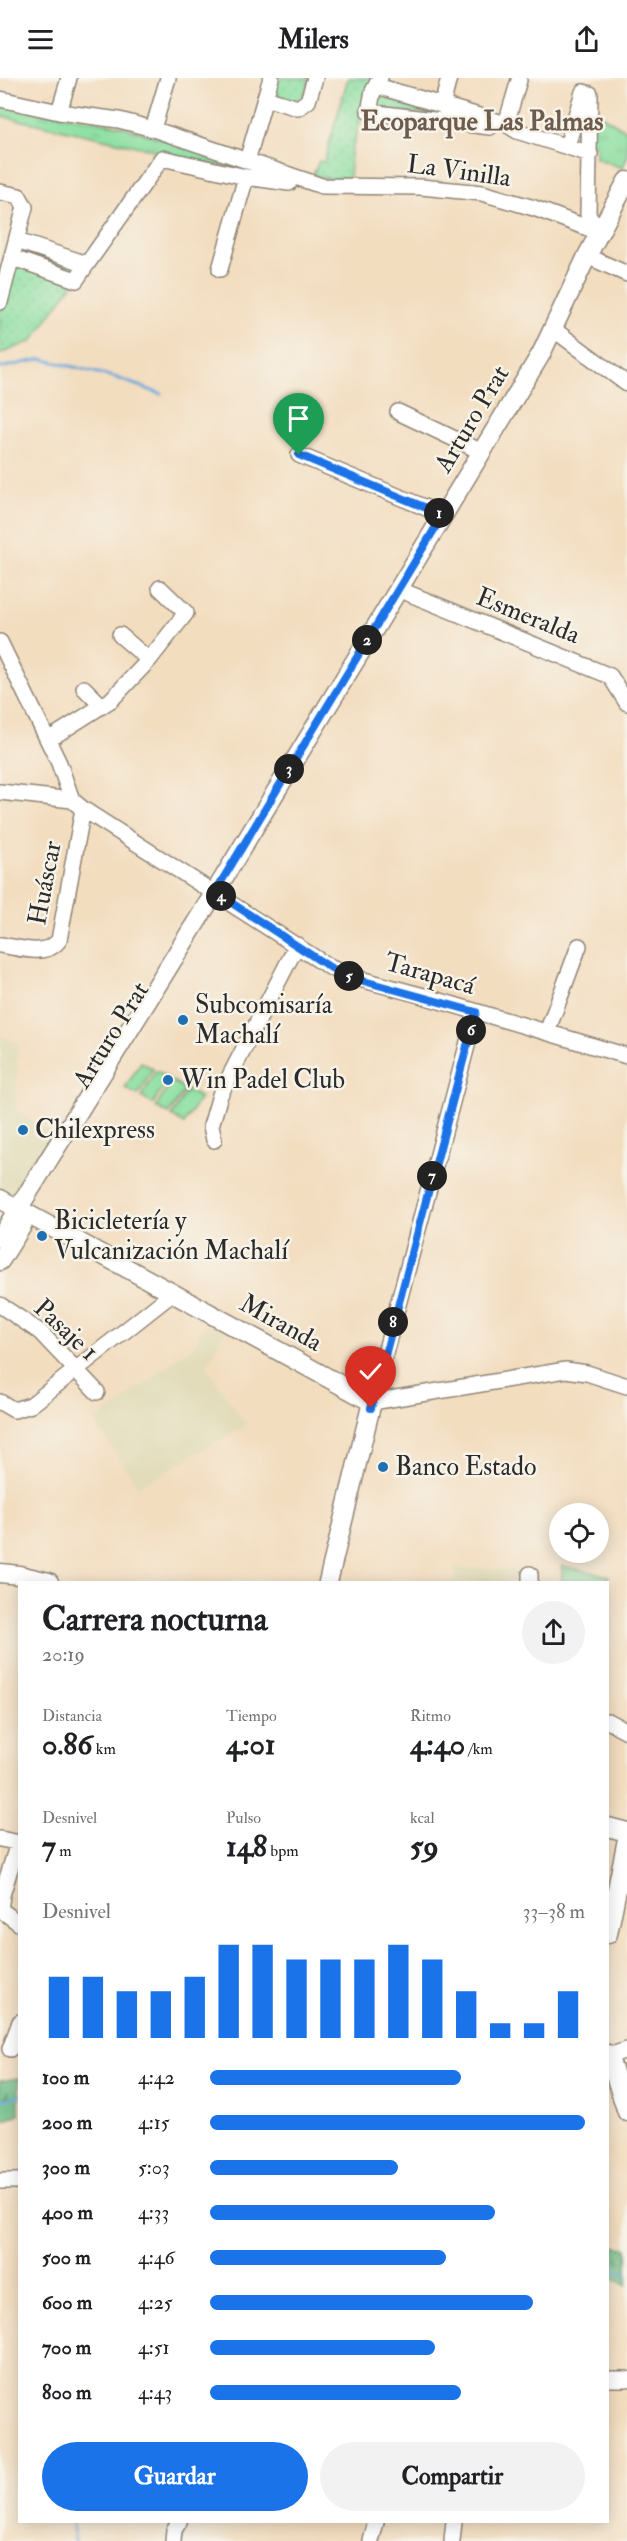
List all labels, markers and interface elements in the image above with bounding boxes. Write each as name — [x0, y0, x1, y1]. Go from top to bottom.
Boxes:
icon: menu — [24, 23, 57, 56]
text: Milers — [278, 23, 349, 56]
icon: share — [570, 23, 603, 56]
district label: Ecoparque Las Palmas — [360, 105, 604, 139]
street label: La Vinilla — [405, 148, 513, 194]
street label: Arturo Prat — [427, 360, 516, 479]
pin — [273, 393, 324, 455]
icon: arrive — [282, 402, 315, 435]
pin: 1 — [424, 498, 454, 528]
text: 1 — [436, 503, 442, 523]
street label: Esmeralda — [471, 581, 585, 651]
pin: 2 — [352, 625, 382, 655]
text: 2 — [363, 630, 371, 650]
pin: 3 — [274, 754, 304, 784]
text: 3 — [286, 759, 292, 779]
street label: Huáscar — [21, 838, 69, 928]
pin: 4 — [206, 881, 236, 911]
text: 4 — [217, 886, 225, 906]
street label: Tarapacá — [381, 946, 479, 1003]
pin: 5 — [334, 961, 364, 991]
text: 5 — [345, 966, 353, 986]
street label: Arturo Prat — [65, 976, 156, 1095]
place label: Subcomisaría Machalí — [195, 989, 333, 1051]
marker: Subcomisaría Machalí — [176, 1013, 190, 1027]
pin: 6 — [456, 1015, 486, 1045]
text: 6 — [467, 1020, 475, 1040]
place label: Win Padel Club — [179, 1064, 345, 1096]
marker: Win Padel Club — [161, 1073, 175, 1087]
place label: Chilexpress — [35, 1114, 155, 1147]
marker: Chilexpress — [16, 1123, 30, 1137]
pin: 7 — [417, 1161, 447, 1191]
text: 7 — [428, 1166, 436, 1186]
place label: Bicicletería y Vulcanización Machalí — [54, 1205, 290, 1267]
marker: Bicicletería y Vulcanización Machalí — [35, 1229, 49, 1243]
street label: Miranda — [234, 1287, 328, 1359]
street label: Pasaje 1 — [27, 1292, 105, 1368]
pin: 8 — [378, 1307, 408, 1337]
text: 8 — [389, 1312, 397, 1332]
pin — [345, 1346, 396, 1408]
icon: check — [354, 1355, 387, 1388]
place label: Banco Estado — [395, 1451, 537, 1483]
marker: Banco Estado — [376, 1460, 390, 1474]
map controls — [549, 1503, 609, 1563]
button: locate — [549, 1503, 609, 1563]
text: Carrera nocturna — [42, 1599, 267, 1640]
button: share — [522, 1601, 585, 1664]
text: 20:19 — [42, 1642, 85, 1667]
text: Distancia — [42, 1706, 102, 1726]
text: Tiempo — [226, 1706, 277, 1726]
text: Ritmo — [410, 1706, 451, 1726]
text: 0.86 — [42, 1726, 92, 1763]
text: 4:01 — [226, 1726, 276, 1763]
text: 4:40 — [410, 1726, 465, 1763]
text: km — [92, 1739, 116, 1759]
text: /km — [465, 1739, 493, 1759]
text: Desnivel — [42, 1808, 97, 1828]
text: Pulso — [226, 1808, 261, 1828]
text: kcal — [410, 1808, 435, 1828]
text: 7 — [42, 1828, 56, 1865]
text: 148 — [226, 1828, 267, 1865]
text: 59 — [410, 1828, 439, 1865]
text: m — [56, 1841, 72, 1861]
text: bpm — [267, 1841, 299, 1861]
text: Desnivel — [42, 1899, 111, 1924]
text: 33–38 m — [523, 1899, 585, 1924]
text: 100 m — [42, 2065, 89, 2090]
text: 4:42 — [138, 2065, 175, 2090]
text: 200 m — [42, 2110, 92, 2135]
text: 4:15 — [138, 2110, 170, 2135]
text: 300 m — [42, 2155, 90, 2180]
text: 5:03 — [138, 2155, 170, 2180]
text: 400 m — [42, 2200, 93, 2225]
text: 4:33 — [138, 2200, 169, 2225]
text: 500 m — [42, 2245, 91, 2270]
text: 4:46 — [138, 2245, 175, 2270]
text: 600 m — [42, 2290, 92, 2315]
text: 4:25 — [138, 2290, 173, 2315]
text: 700 m — [42, 2335, 91, 2360]
text: 4:51 — [138, 2335, 170, 2360]
text: 800 m — [42, 2380, 92, 2405]
text: 4:43 — [138, 2380, 172, 2405]
button: Guardar — [42, 2442, 308, 2511]
button: Compartir — [320, 2442, 585, 2511]

